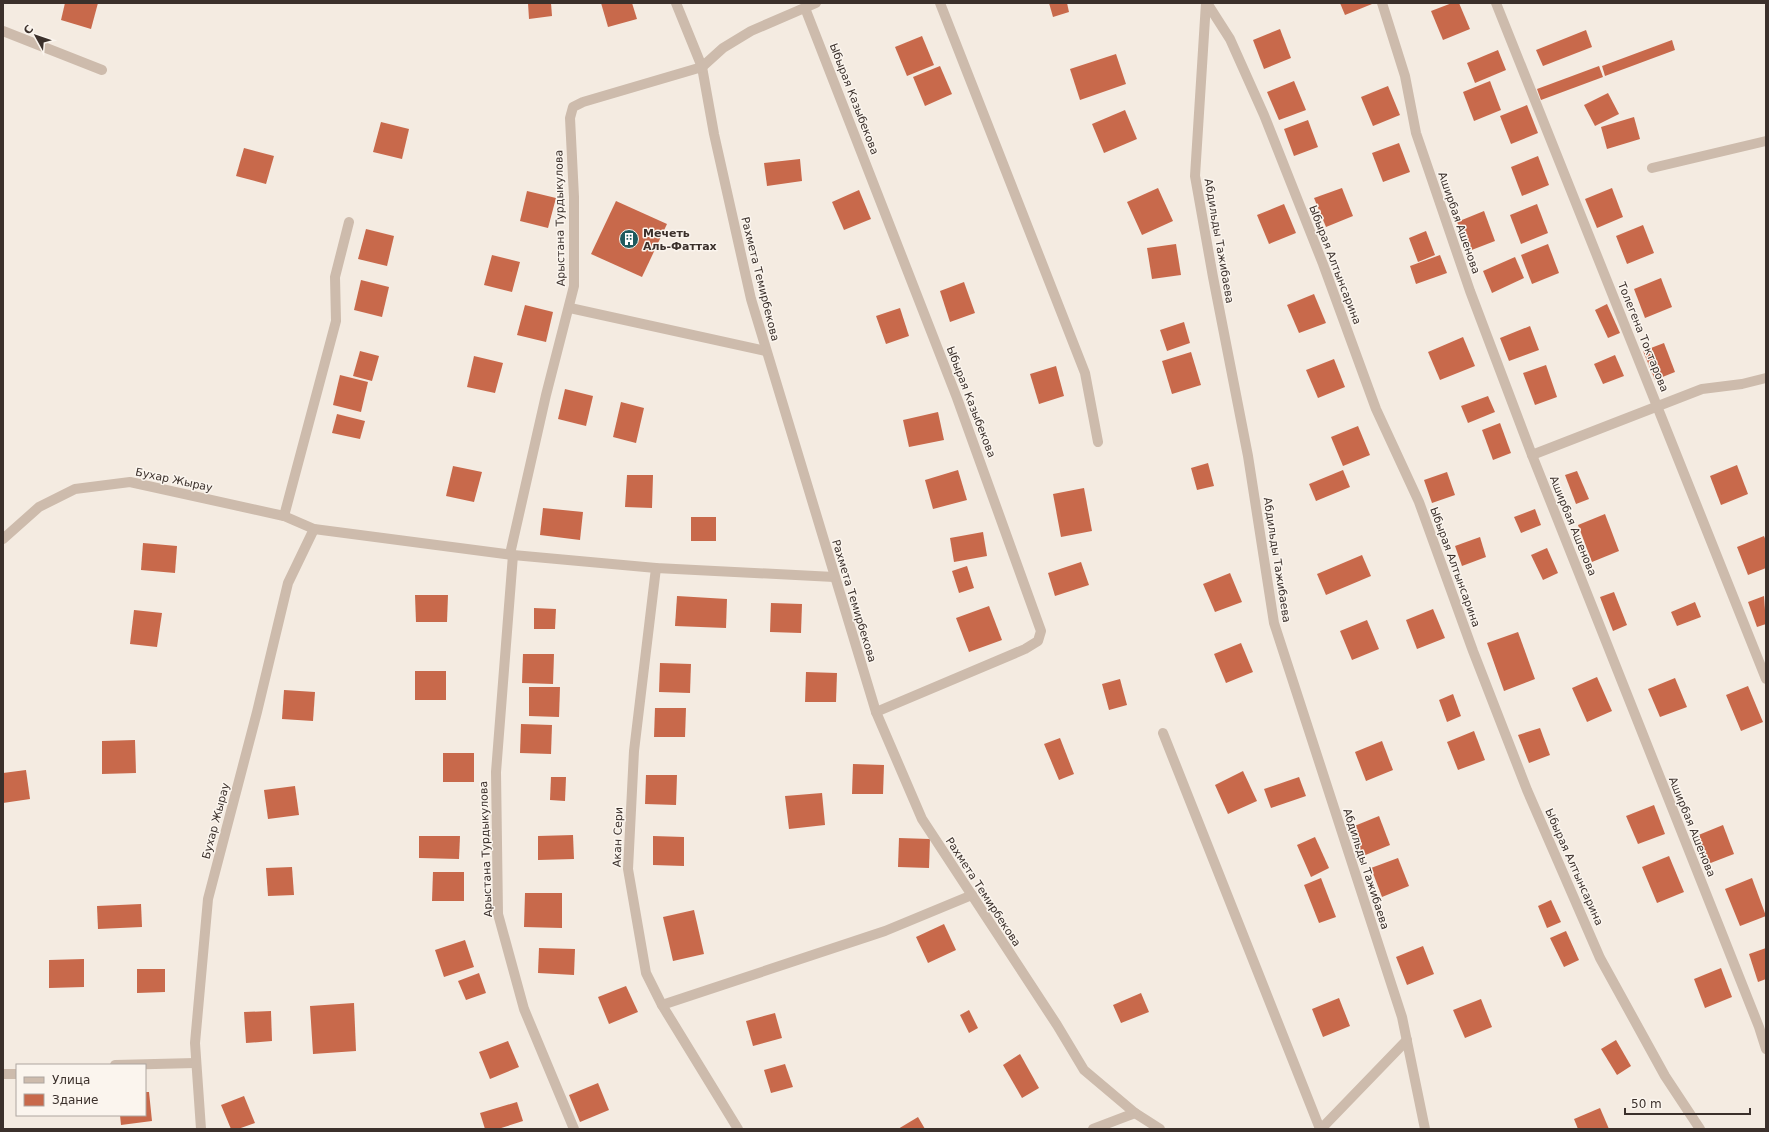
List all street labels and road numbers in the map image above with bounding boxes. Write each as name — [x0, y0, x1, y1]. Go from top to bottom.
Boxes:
street label: Ыбырая Казыбекова — [827, 41, 881, 157]
street label: Арыстана Турдыкулова — [552, 150, 568, 286]
street label: Аширбая Ашенова — [1435, 170, 1483, 276]
street label: Абдильды Тажибаева — [1202, 178, 1236, 304]
street label: Ыбырая Алтынсарина — [1306, 204, 1364, 326]
street label: Рахмета Темирбекова — [738, 215, 782, 343]
street label: Толегена Токтарова — [1615, 279, 1671, 394]
street label: Ыбырая Казыбекова — [944, 344, 998, 460]
street label: Бухар Жырау — [134, 465, 214, 495]
street label: Аширбая Ашенова — [1547, 474, 1599, 578]
street label: Абдильды Тажибаева — [1261, 497, 1293, 623]
street label: Ыбырая Алтынсарина — [1427, 505, 1483, 629]
street label: Рахмета Темирбекова — [829, 538, 879, 664]
street label: Аширбая Ашенова — [1666, 775, 1718, 879]
street label: Бухар Жырау — [200, 781, 233, 861]
street label: Арыстана Турдыкулова — [477, 781, 495, 917]
street label: Ыбырая Алтынсарина — [1542, 806, 1606, 928]
street label: Акан Сери — [610, 807, 626, 867]
street label: Абдильды Тажибаева — [1340, 807, 1392, 931]
street label: Рахмета Темирбекова — [943, 835, 1023, 949]

